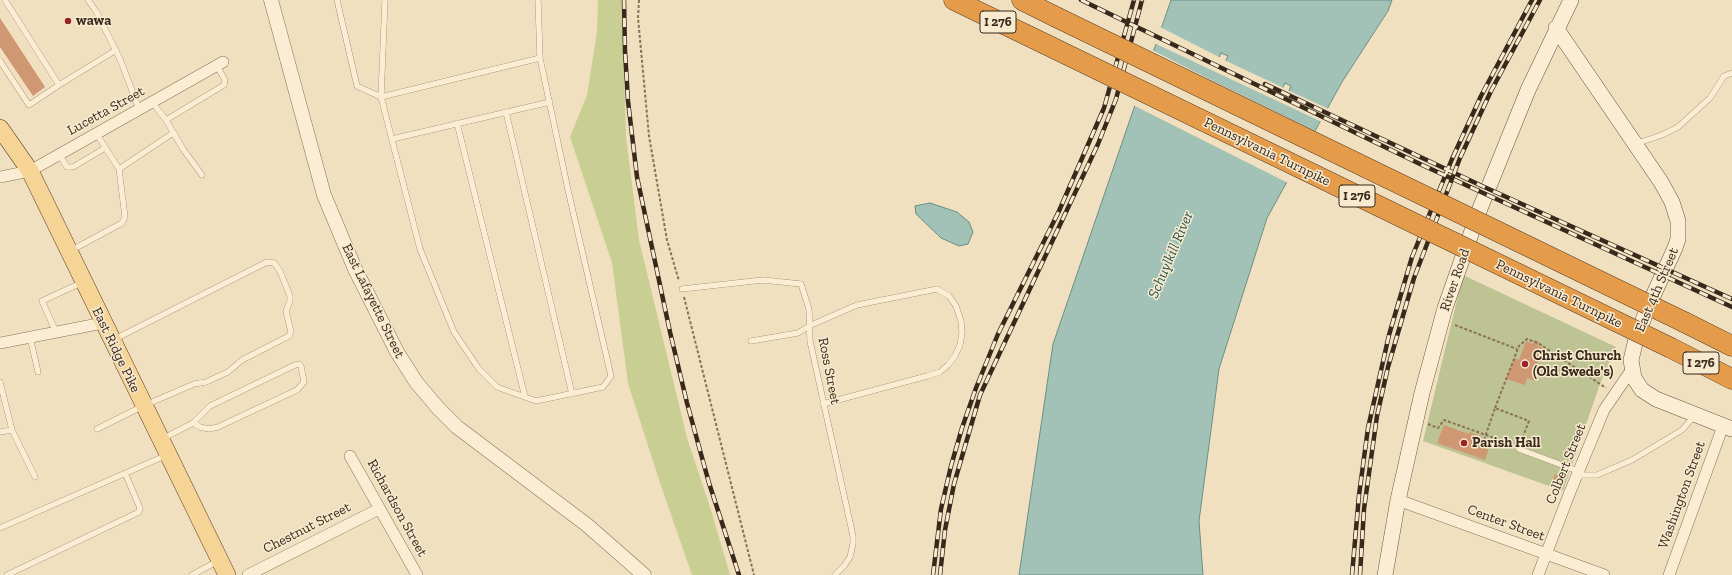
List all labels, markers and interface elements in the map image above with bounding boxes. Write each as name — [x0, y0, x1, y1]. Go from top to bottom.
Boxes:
road number: I 276 — [980, 11, 1016, 33]
place label: wawa — [76, 13, 111, 29]
marker: wawa — [63, 16, 73, 26]
street label: Lucetta Street — [64, 83, 148, 139]
street label: Pennsylvania Turnpike — [1201, 114, 1333, 190]
road number: I 276 — [1339, 185, 1375, 207]
water label: Schuylkill River — [1145, 209, 1197, 301]
street label: East Lafayette Street — [338, 241, 408, 361]
street label: East 4th Street — [1632, 245, 1682, 335]
street label: River Road — [1436, 247, 1474, 313]
street label: Pennsylvania Turnpike — [1493, 256, 1625, 332]
street label: East Ridge Pike — [88, 305, 144, 395]
street label: Ross Street — [814, 336, 844, 406]
place label: Christ Church (Old Swede's) — [1533, 348, 1621, 380]
road number: I 276 — [1683, 352, 1719, 374]
marker: Christ Church (Old Swede's) — [1520, 359, 1530, 369]
street label: Colbert Street — [1542, 421, 1590, 507]
place label: Parish Hall — [1472, 435, 1541, 451]
marker: Parish Hall — [1459, 438, 1469, 448]
street label: Washington Street — [1655, 439, 1709, 551]
street label: Richardson Street — [363, 456, 431, 560]
street label: Chestnut Street — [260, 499, 354, 557]
street label: Center Street — [1465, 501, 1547, 545]

